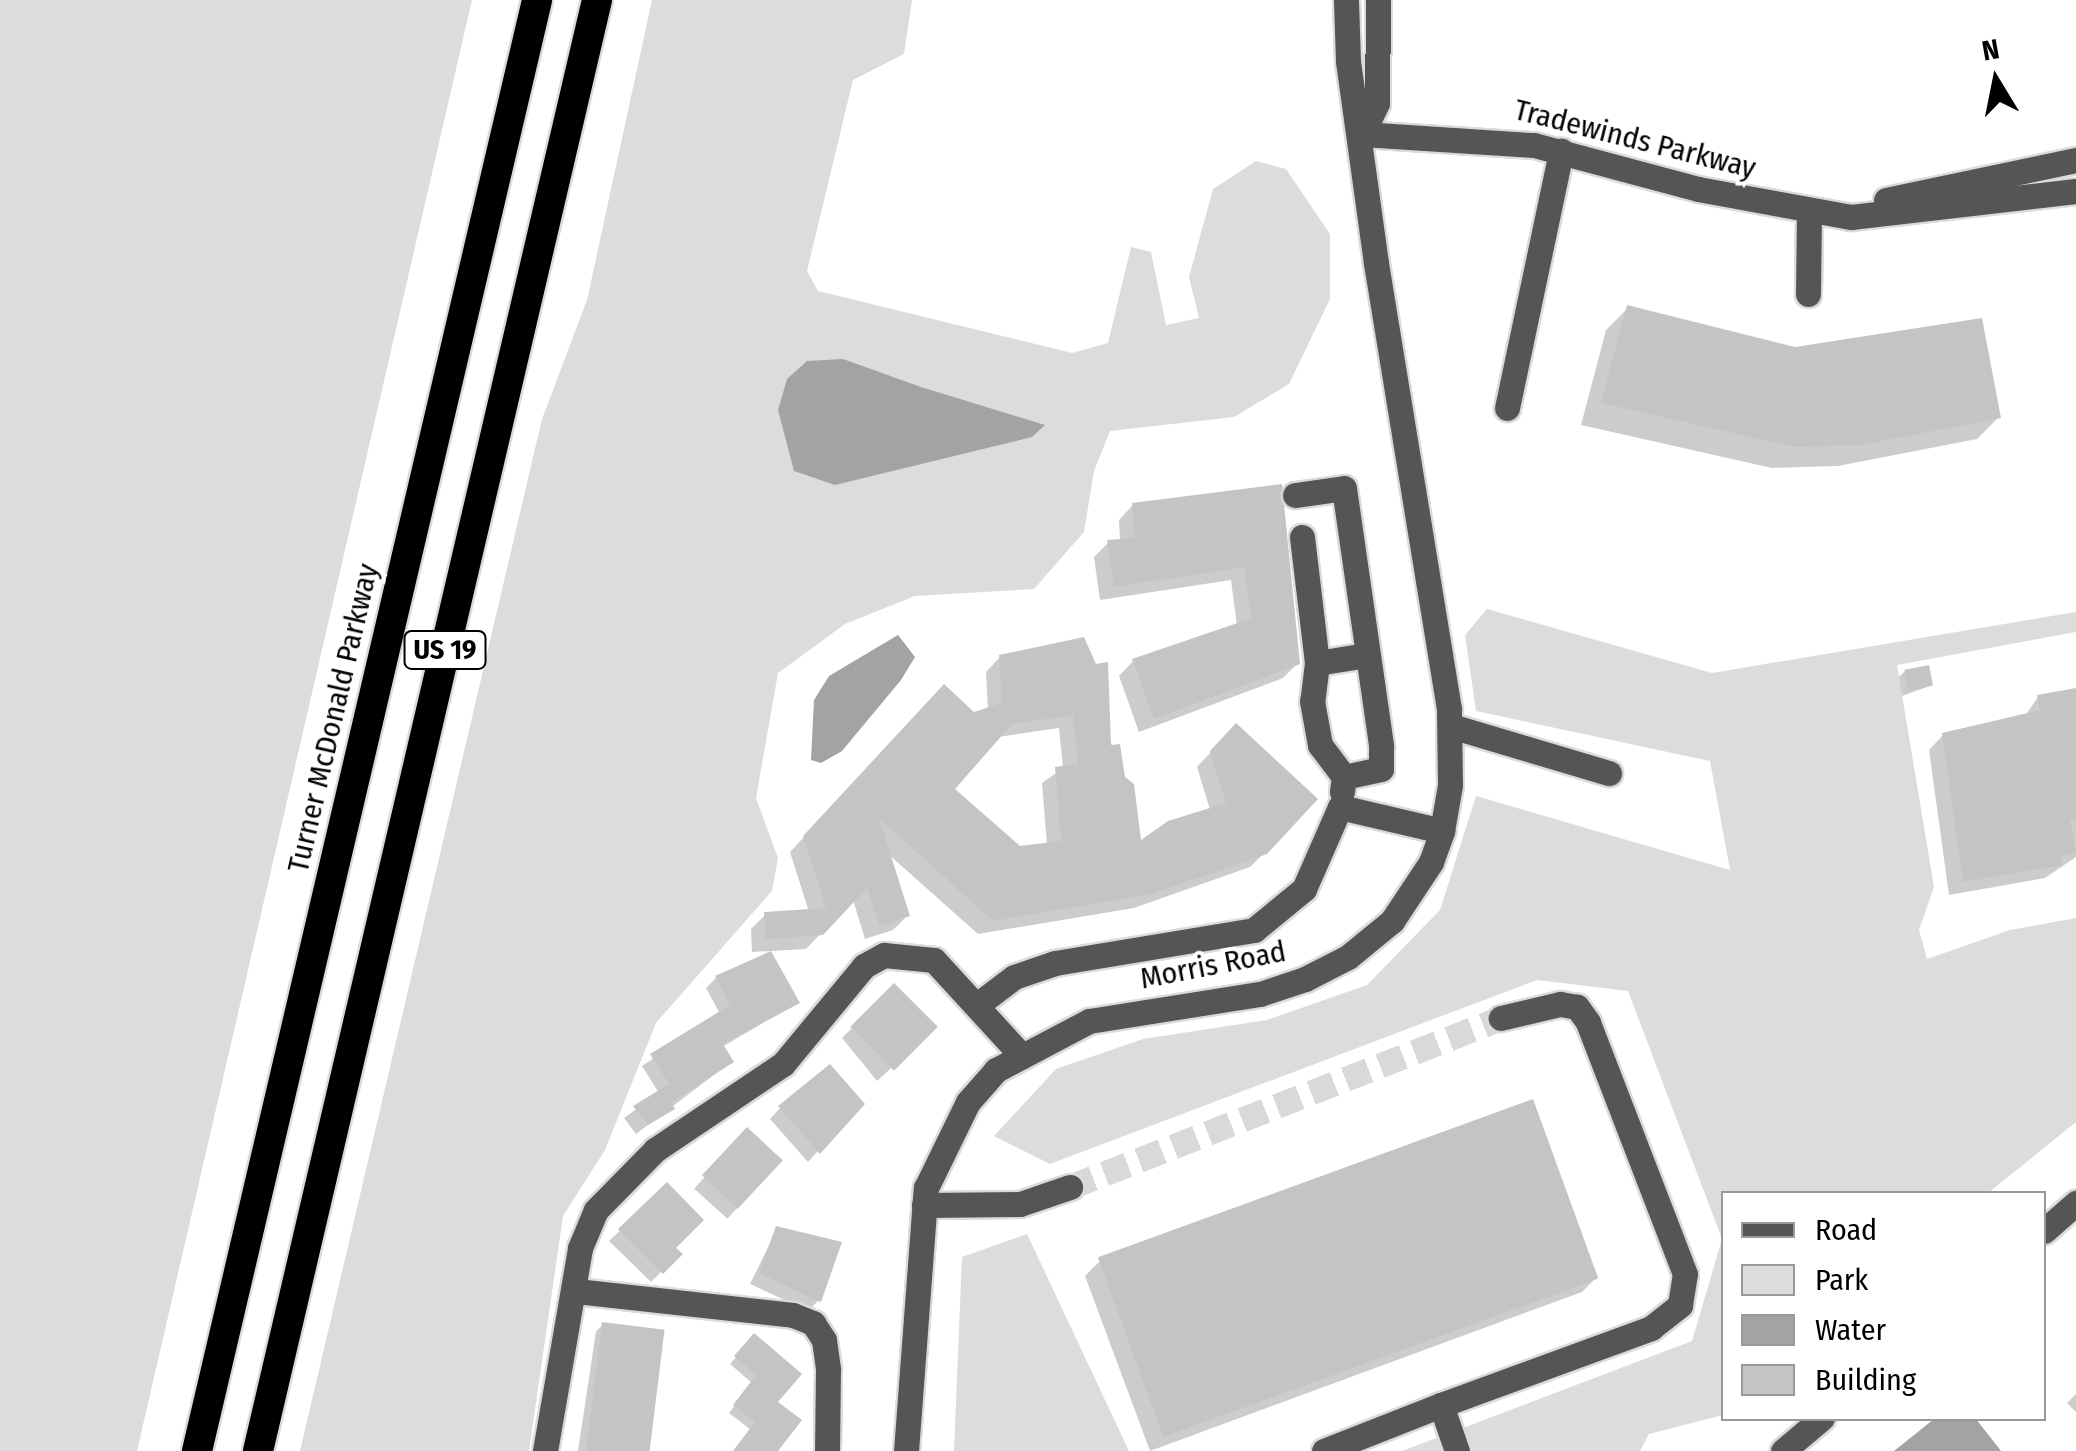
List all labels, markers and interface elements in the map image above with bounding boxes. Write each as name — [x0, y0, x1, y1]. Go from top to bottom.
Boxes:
north arrow — [1946, 30, 2046, 130]
text: N — [1980, 32, 2002, 68]
street label: Tradewinds Parkway — [1511, 92, 1759, 186]
street label: Turner McDonald Parkway — [280, 560, 386, 876]
road number: US 19 — [402, 627, 488, 673]
street label: Morris Road — [1137, 933, 1289, 997]
legend — [1721, 1191, 2046, 1421]
text: Road — [1815, 1212, 1877, 1248]
text: Park — [1815, 1262, 1868, 1298]
text: Water — [1815, 1312, 1886, 1348]
text: Building — [1815, 1362, 1916, 1398]

